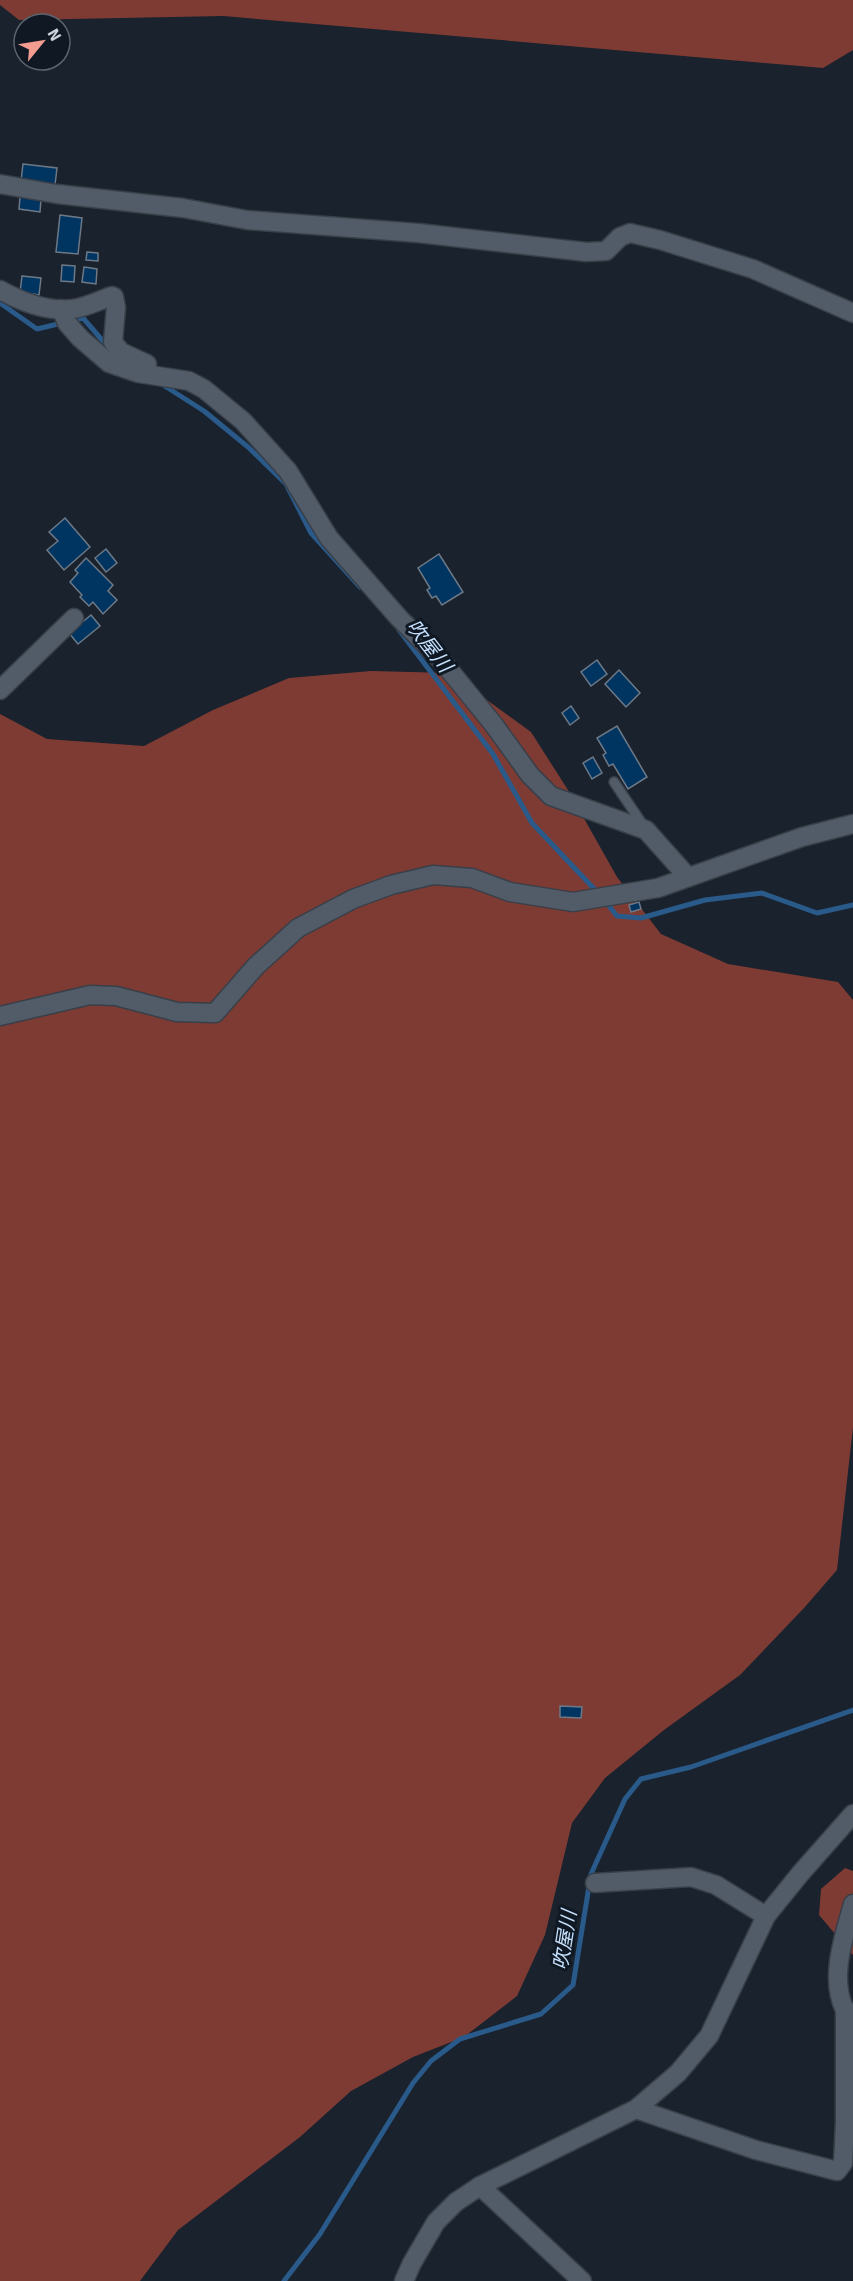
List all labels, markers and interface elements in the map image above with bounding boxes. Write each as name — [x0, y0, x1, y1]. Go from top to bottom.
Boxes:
north arrow — [12, 12, 72, 72]
text: N — [43, 25, 66, 45]
water label: 吹屋川 — [401, 615, 459, 679]
water label: 吹屋川 — [548, 1906, 582, 1972]

